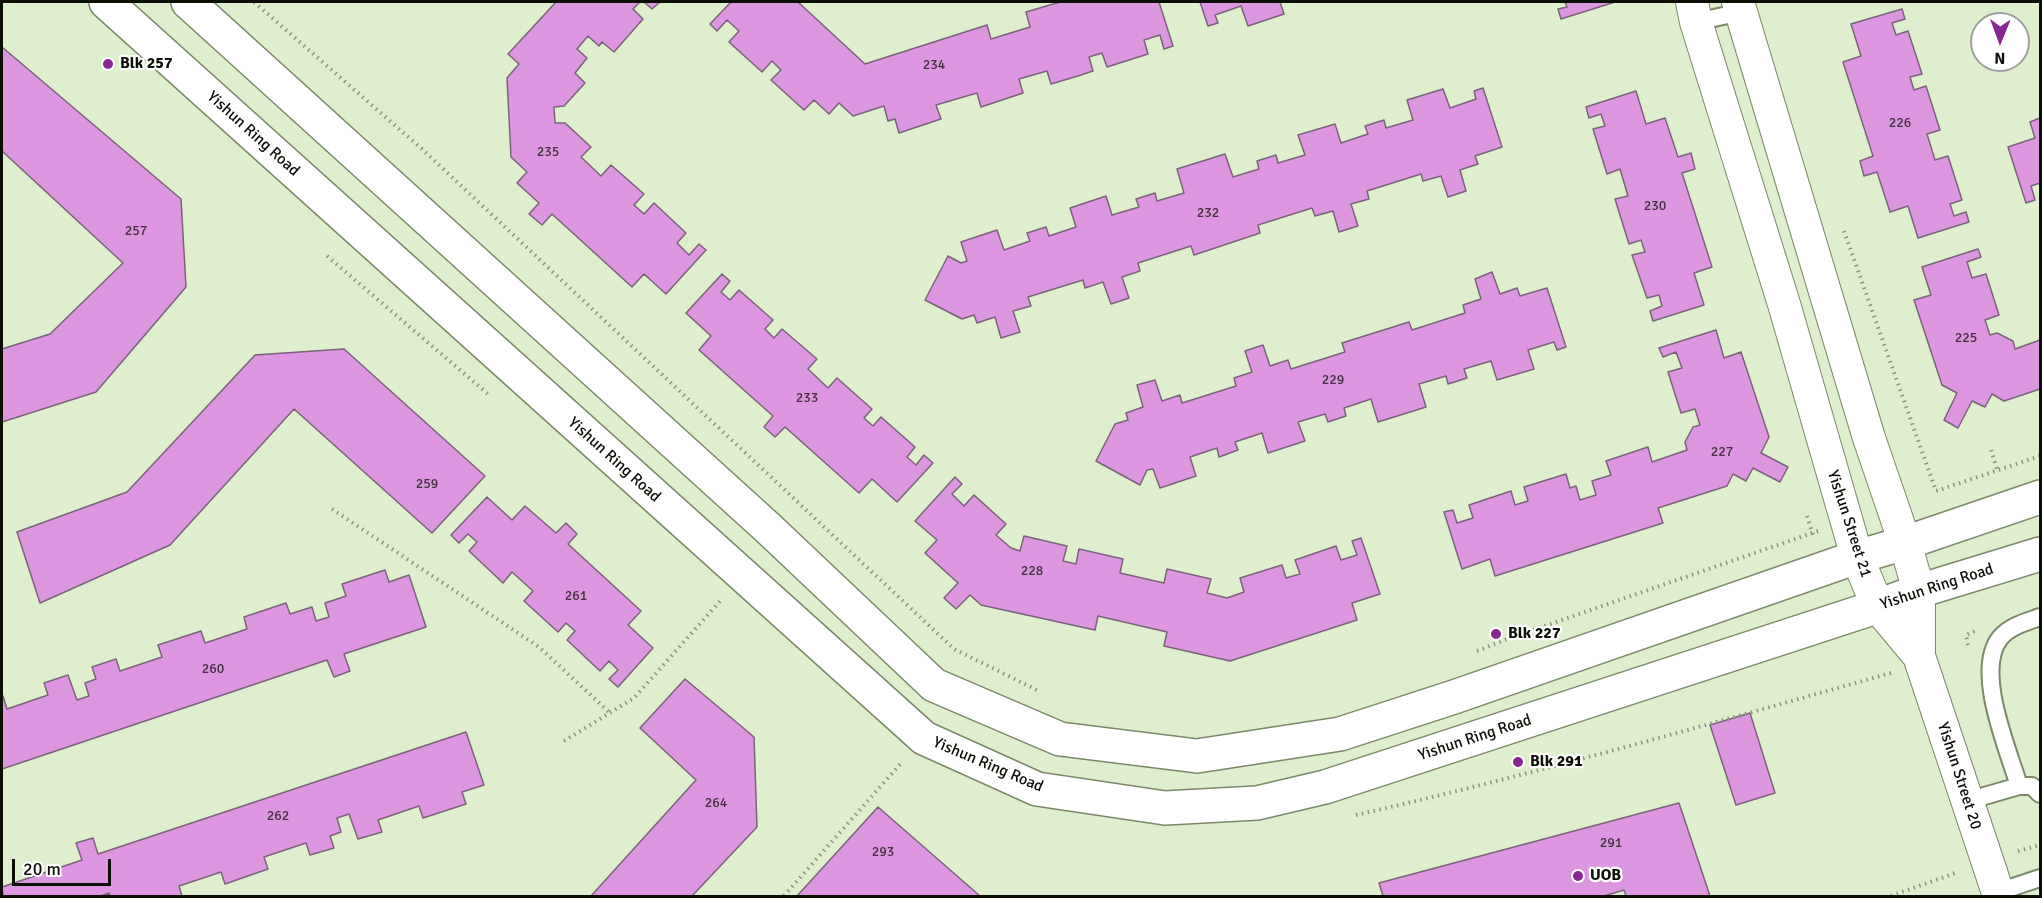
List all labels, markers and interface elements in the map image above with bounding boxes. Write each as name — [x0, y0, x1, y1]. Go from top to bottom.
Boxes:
north arrow — [1970, 12, 2030, 72]
text: N — [1994, 48, 2005, 68]
place label: Blk 257 — [120, 54, 173, 74]
marker: Blk 257 — [101, 57, 115, 71]
house number: 234 — [923, 57, 945, 73]
street label: Yishun Ring Road — [203, 87, 303, 181]
house number: 226 — [1889, 115, 1911, 131]
house number: 235 — [537, 144, 559, 160]
house number: 230 — [1644, 198, 1666, 214]
house number: 232 — [1197, 205, 1219, 221]
house number: 257 — [125, 223, 147, 239]
house number: 225 — [1955, 330, 1977, 346]
house number: 229 — [1322, 372, 1344, 388]
house number: 233 — [796, 390, 818, 406]
street label: Yishun Ring Road — [564, 413, 664, 507]
house number: 227 — [1711, 444, 1733, 460]
street label: Yishun Street 21 — [1823, 468, 1875, 580]
house number: 259 — [416, 476, 438, 492]
street label: Yishun Ring Road — [1878, 560, 1996, 614]
house number: 228 — [1021, 563, 1043, 579]
house number: 261 — [565, 588, 587, 604]
place label: Blk 227 — [1508, 624, 1561, 644]
marker: Blk 227 — [1489, 627, 1503, 641]
house number: 260 — [202, 661, 224, 677]
street label: Yishun Ring Road — [1416, 711, 1534, 765]
street label: Yishun Street 20 — [1933, 720, 1985, 832]
street label: Yishun Ring Road — [930, 733, 1046, 797]
place label: Blk 291 — [1530, 752, 1583, 772]
marker: Blk 291 — [1511, 755, 1525, 769]
house number: 264 — [705, 795, 727, 811]
house number: 262 — [267, 808, 289, 824]
house number: 291 — [1600, 835, 1622, 851]
house number: 293 — [872, 844, 894, 860]
scale bar — [15, 847, 114, 885]
text: 20 m — [23, 858, 61, 880]
place label: UOB — [1590, 866, 1621, 886]
marker: UOB — [1571, 869, 1585, 883]

